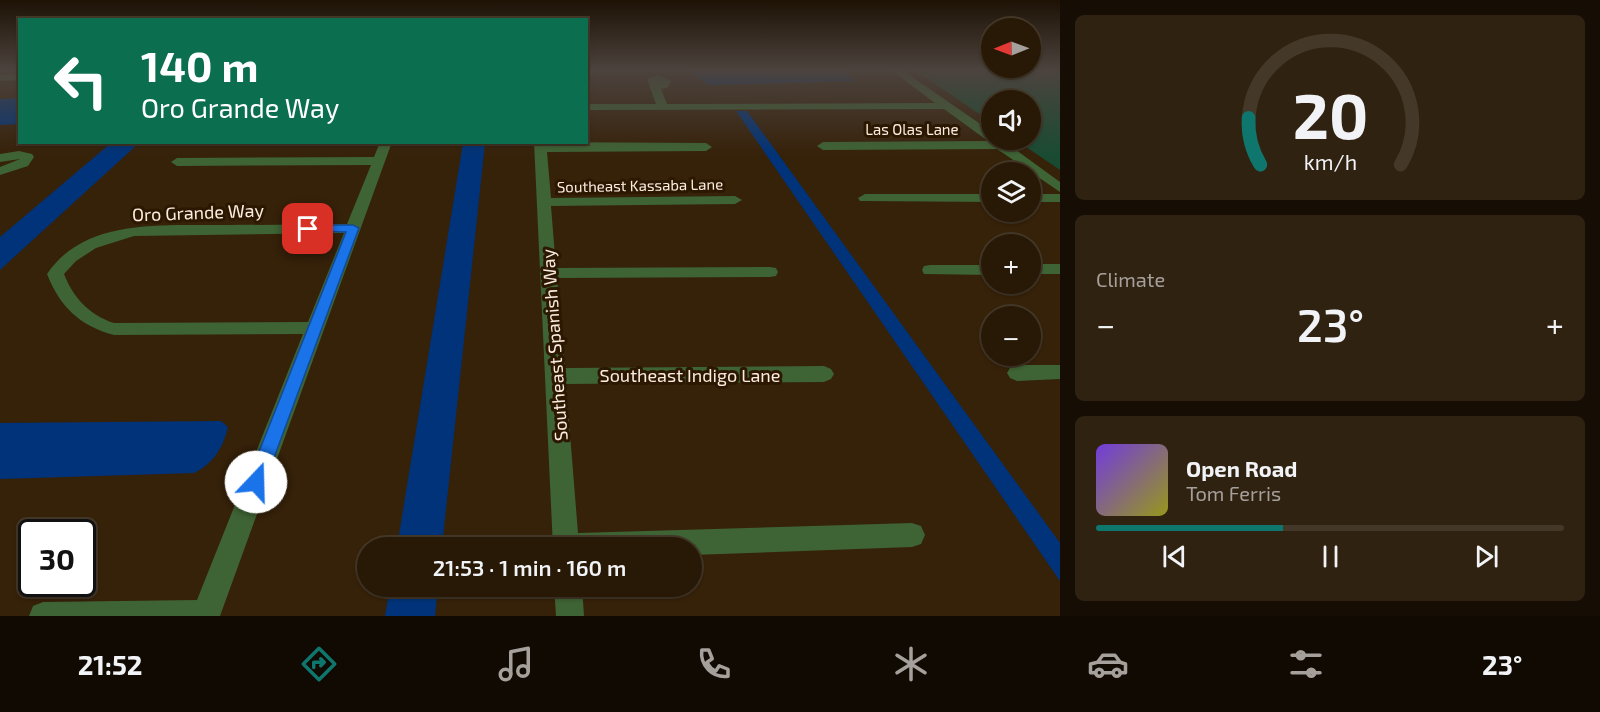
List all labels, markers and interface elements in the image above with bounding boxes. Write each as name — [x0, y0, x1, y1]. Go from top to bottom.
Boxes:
north arrow — [981, 18, 1041, 78]
map controls — [981, 18, 1041, 366]
text: 140 m — [141, 40, 258, 90]
icon: left — [42, 42, 120, 120]
text: 20 — [1292, 77, 1368, 152]
button: sound — [981, 90, 1041, 150]
text: Oro Grande Way — [141, 91, 339, 123]
street label: Las Olas Lane — [865, 120, 959, 138]
text: km/h — [1303, 149, 1357, 174]
button: layers — [981, 162, 1041, 222]
street label: Southeast Kassaba Lane — [557, 175, 723, 195]
street label: Oro Grande Way — [132, 199, 265, 225]
pin — [282, 203, 333, 254]
icon: arrive — [291, 212, 324, 245]
button: + — [981, 234, 1041, 294]
street label: Southeast Spanish Way — [536, 248, 572, 442]
text: Climate — [1096, 267, 1165, 291]
text: 23° — [1297, 297, 1364, 351]
text: − — [1096, 304, 1115, 344]
text: + — [1546, 304, 1564, 344]
button: − — [981, 306, 1041, 366]
street label: Southeast Indigo Lane — [600, 364, 780, 386]
position arrow — [224, 450, 288, 514]
text: Open Road — [1186, 455, 1298, 481]
text: Tom Ferris — [1186, 481, 1281, 505]
speed limit sign: 30 — [18, 519, 96, 597]
icon: previous — [1158, 540, 1191, 573]
icon: pause — [1314, 540, 1347, 573]
icon: next — [1470, 540, 1503, 573]
text: 21:53 · 1 min · 160 m — [433, 554, 626, 580]
icon: directions — [298, 643, 340, 685]
icon: music — [495, 643, 537, 685]
icon: phone — [693, 643, 735, 685]
icon: climate — [890, 643, 932, 685]
icon: car — [1087, 643, 1129, 685]
icon: filters — [1285, 643, 1327, 685]
text: 21:52 — [78, 648, 143, 680]
text: 23° — [1482, 648, 1522, 680]

